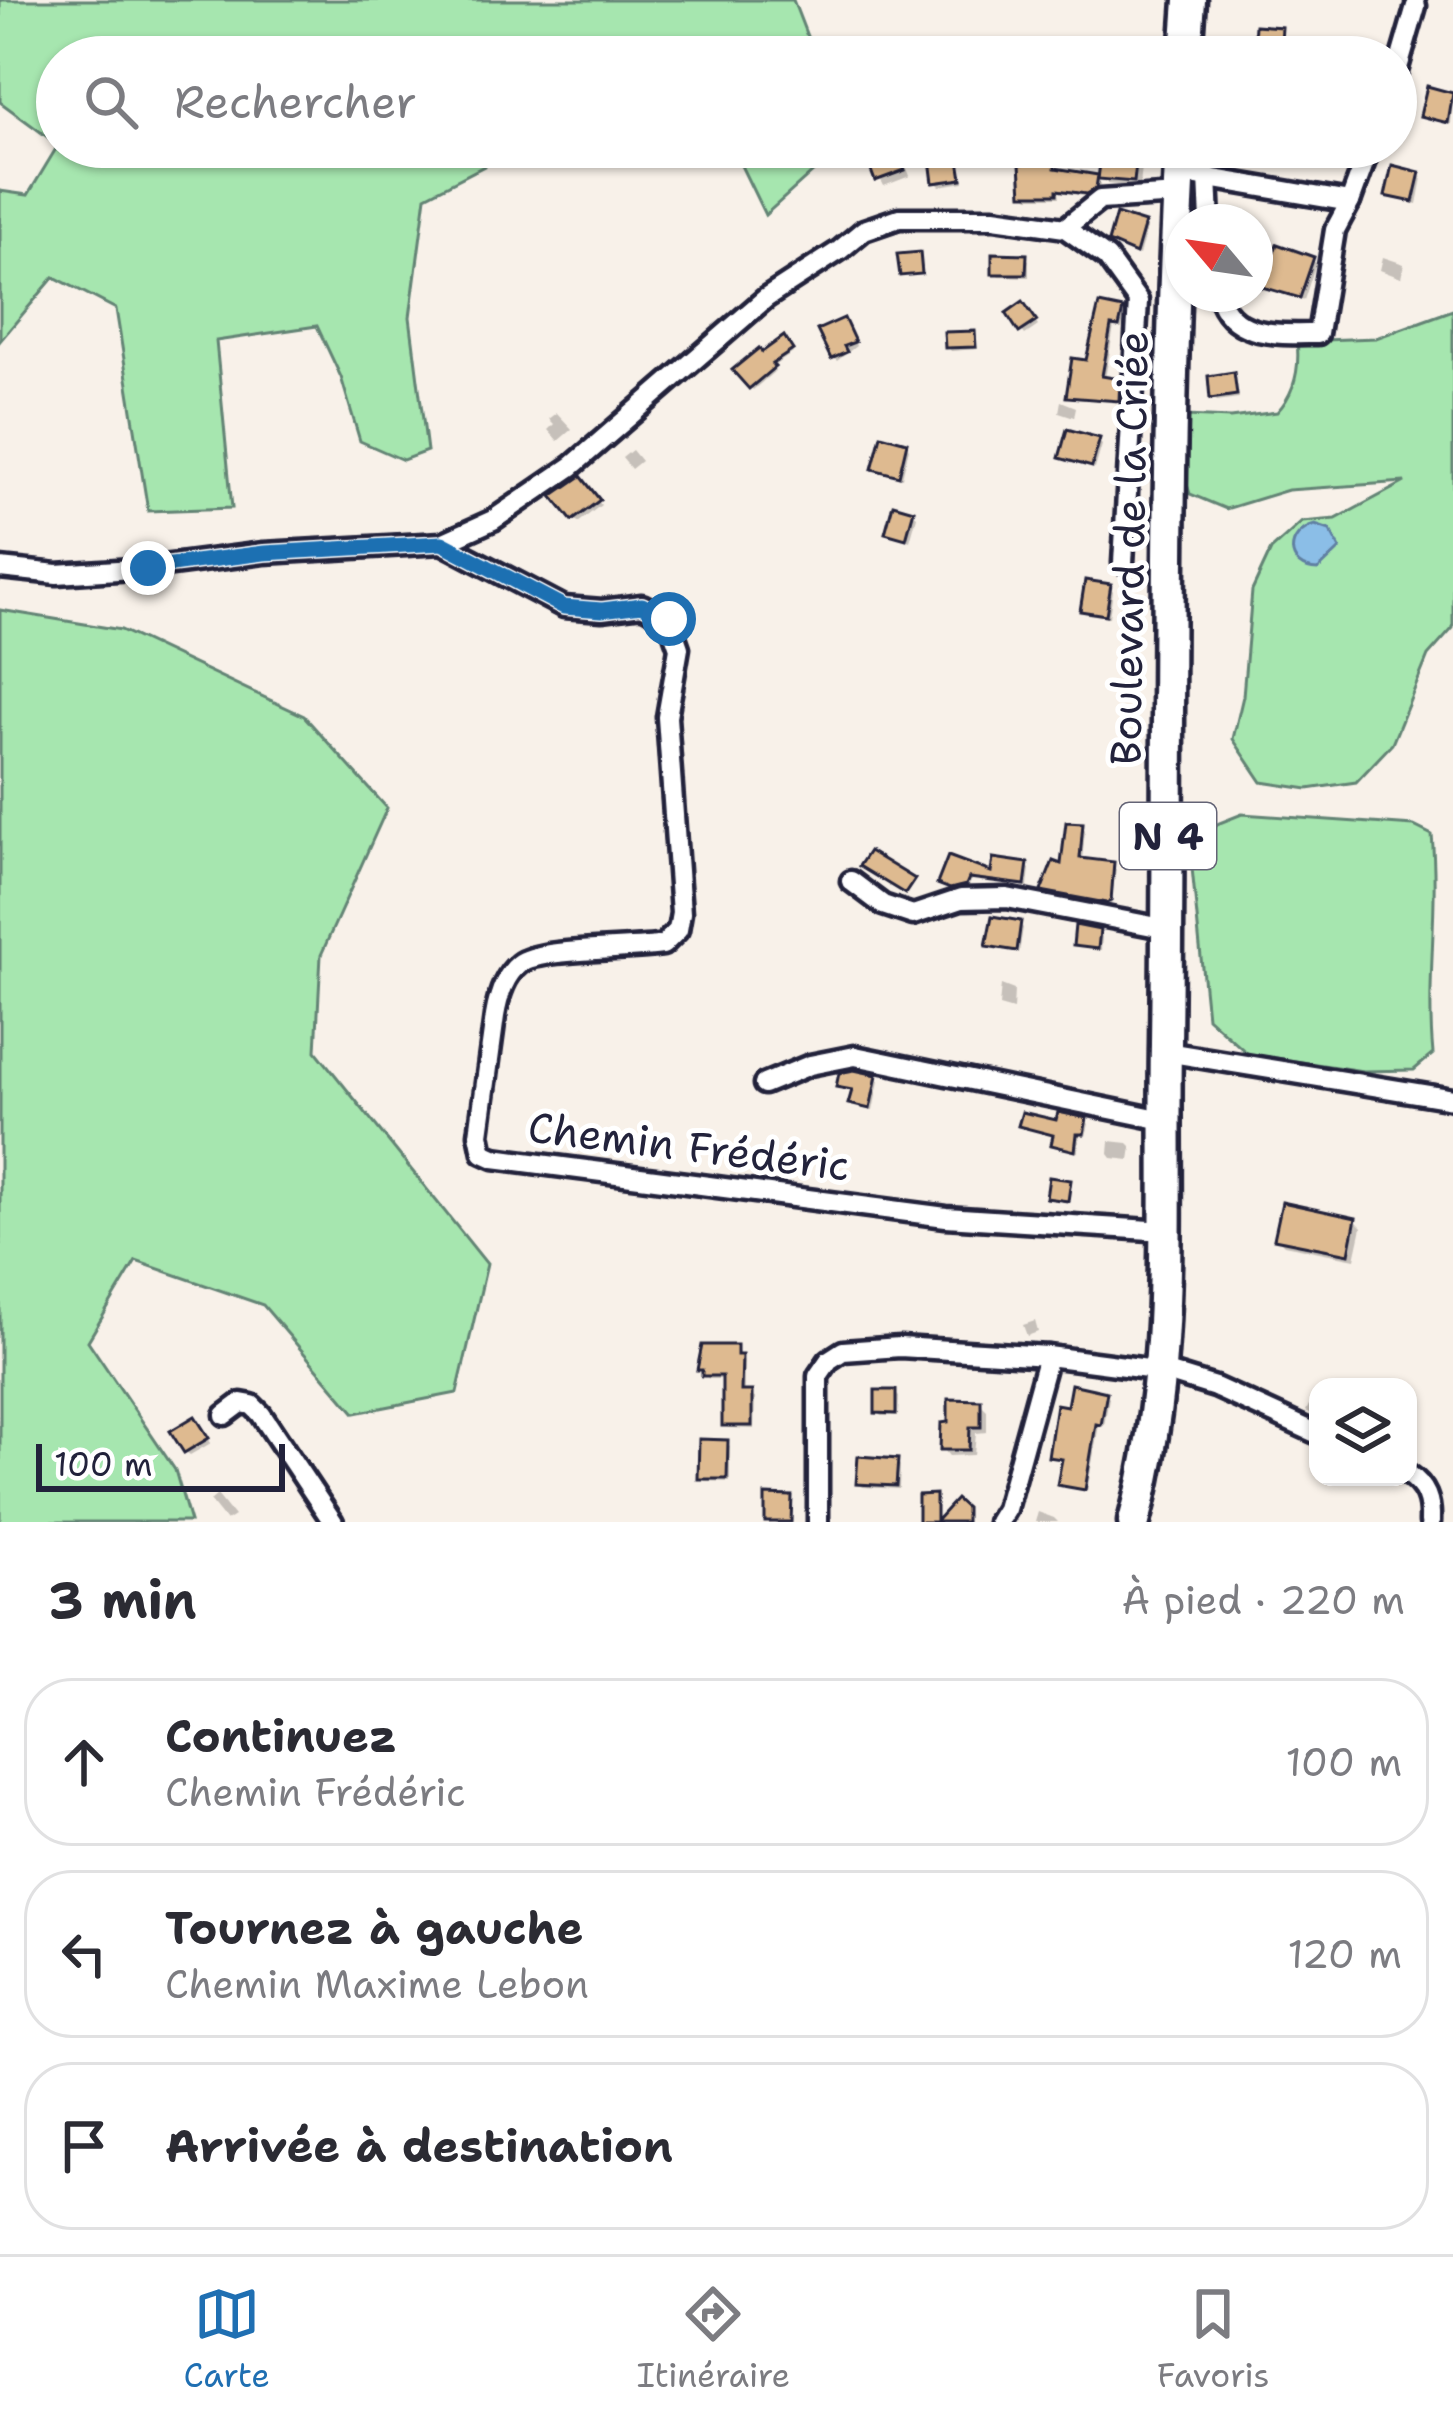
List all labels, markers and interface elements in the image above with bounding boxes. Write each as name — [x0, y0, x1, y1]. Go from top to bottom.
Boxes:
search box — [36, 36, 1417, 168]
icon: search — [78, 69, 144, 135]
text: Rechercher — [174, 72, 417, 132]
north arrow — [1165, 204, 1273, 312]
street label: Boulevard de la Criée — [1097, 330, 1161, 766]
route end — [121, 541, 175, 595]
route start — [642, 592, 696, 646]
road number: N 4 — [1120, 803, 1216, 869]
street label: Chemin Frédéric — [525, 1098, 853, 1194]
map controls — [1309, 1378, 1417, 1486]
button: layers — [1309, 1378, 1417, 1486]
scale bar — [36, 1438, 285, 1491]
text: 100 m — [54, 1442, 153, 1487]
text: 3 min — [48, 1566, 197, 1634]
text: À pied · 220 m — [1122, 1574, 1405, 1626]
text: Continuez — [165, 1706, 397, 1766]
icon: ahead — [51, 1729, 117, 1795]
text: 100 m — [1286, 1736, 1402, 1788]
text: Chemin Frédéric — [165, 1766, 466, 1818]
text: Tournez à gauche — [165, 1898, 583, 1958]
icon: left — [51, 1921, 117, 1987]
text: 120 m — [1287, 1928, 1402, 1980]
text: Chemin Maxime Lebon — [165, 1958, 589, 2010]
icon: arrive — [51, 2113, 117, 2179]
text: Arrivée à destination — [165, 2116, 673, 2176]
tab: Carte — [183, 2281, 270, 2398]
tab: Itinéraire — [637, 2281, 790, 2398]
tab: Favoris — [1157, 2281, 1270, 2398]

